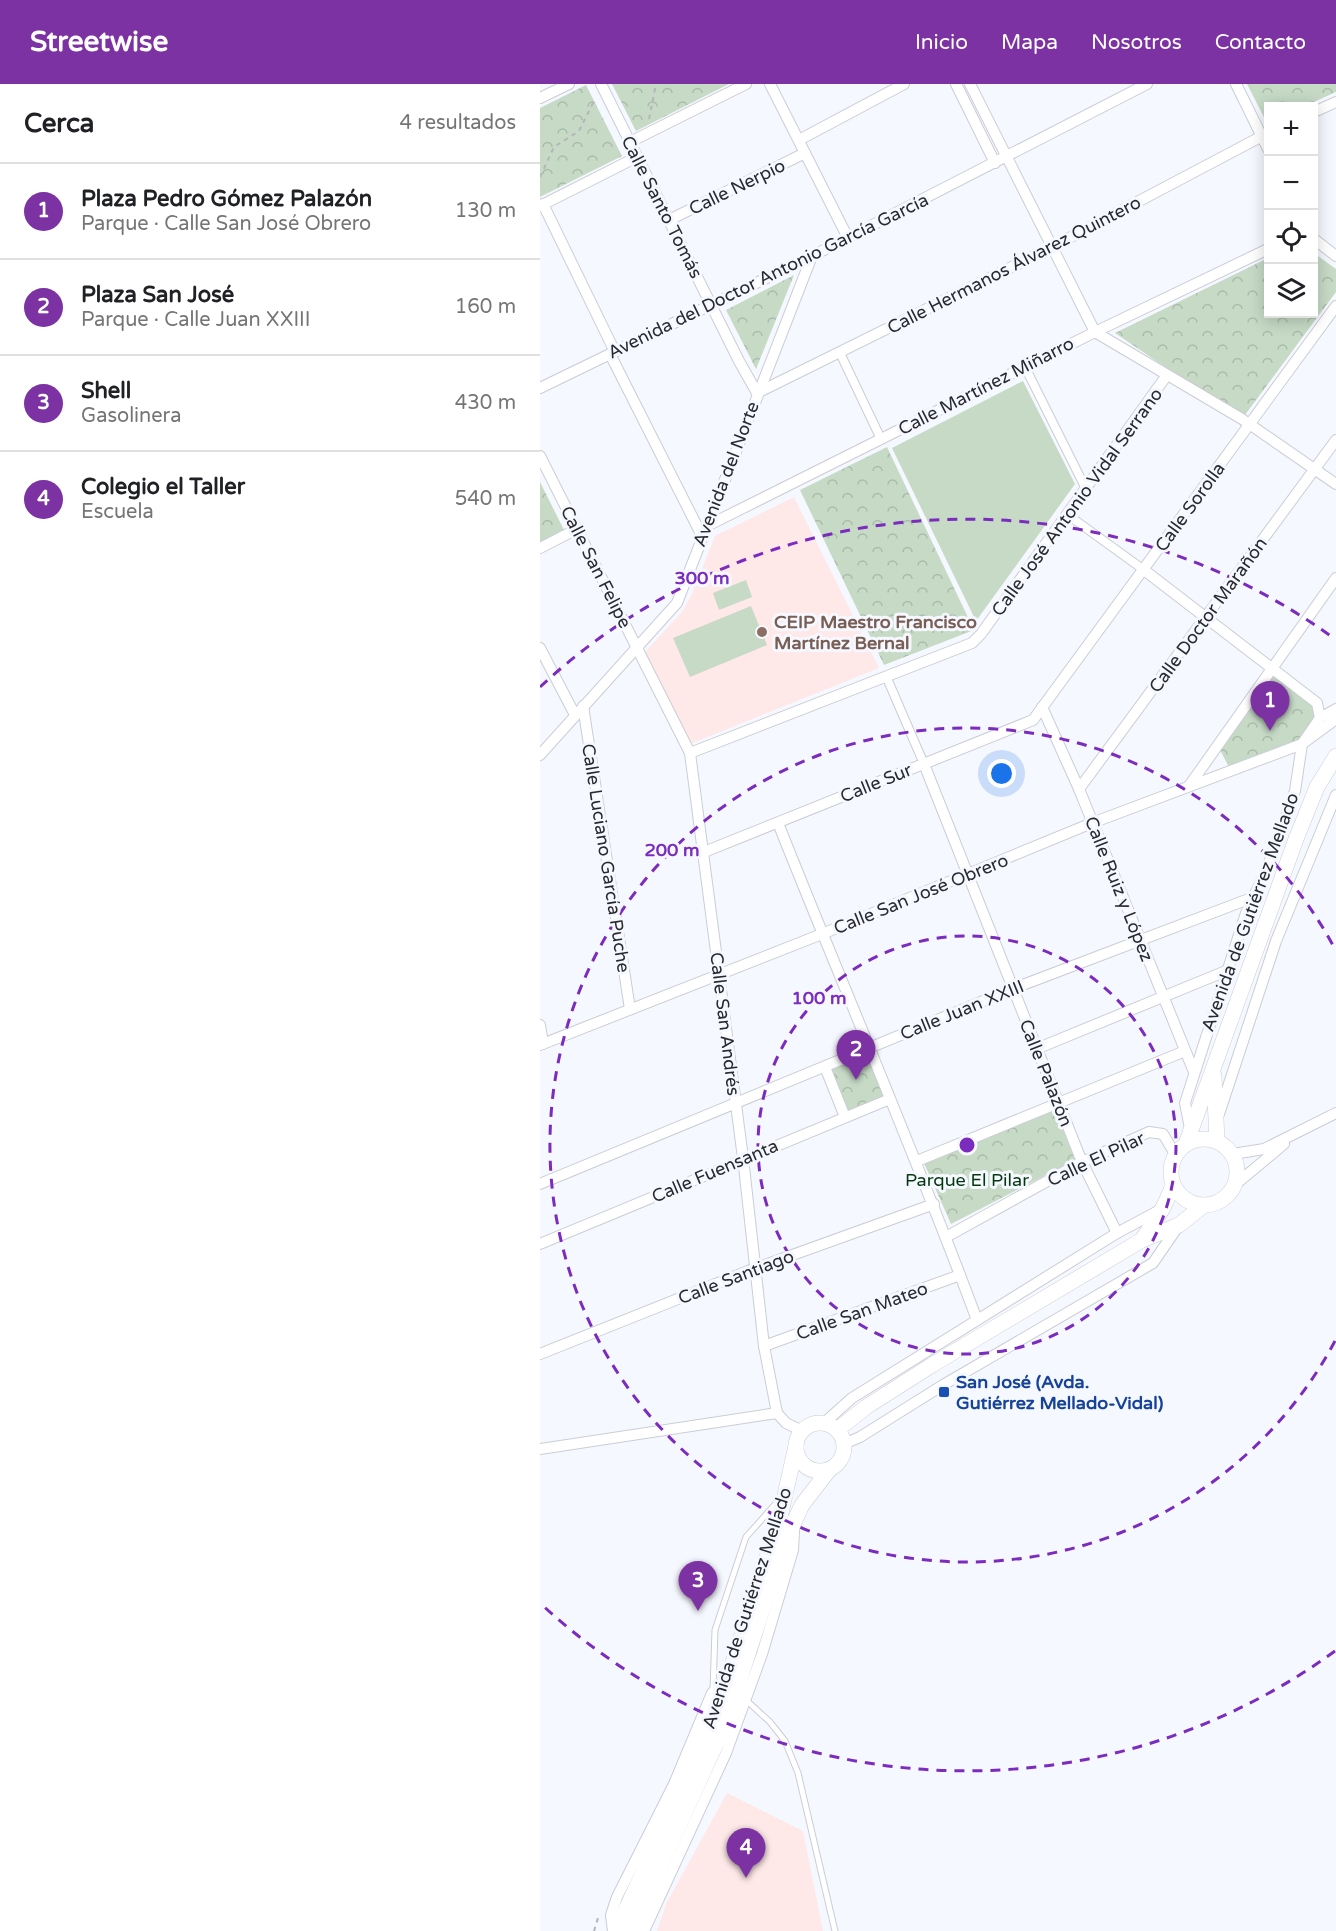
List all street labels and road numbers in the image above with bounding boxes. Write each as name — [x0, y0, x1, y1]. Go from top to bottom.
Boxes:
street label: Calle Santo Tomás — [617, 132, 707, 282]
street label: Calle Nerpio — [685, 154, 789, 220]
street label: Avenida del Doctor Antonio García García — [604, 188, 932, 364]
street label: Calle Hermanos Álvarez Quintero — [883, 191, 1145, 339]
street label: Calle Martínez Miñarro — [894, 332, 1078, 440]
street label: Calle José Antonio Vidal Serrano — [987, 384, 1167, 620]
street label: Avenida del Norte — [688, 398, 764, 550]
street label: Calle Sorolla — [1150, 458, 1230, 556]
street label: Calle San Felipe — [556, 502, 636, 632]
street label: Calle Doctor Marañón — [1144, 533, 1272, 697]
street label: Calle Luciano García Puche — [577, 742, 635, 974]
street label: Calle Sur — [837, 759, 915, 807]
street label: Avenida de Gutiérrez Mellado — [1196, 790, 1304, 1034]
street label: Calle Ruiz y López — [1080, 813, 1158, 965]
street label: Calle San José Obrero — [830, 849, 1012, 939]
street label: Calle San Andrés — [705, 951, 745, 1097]
street label: Calle Juan XXIII — [897, 975, 1027, 1045]
street label: Calle Palazón — [1015, 1016, 1077, 1130]
street label: Calle El Pilar — [1044, 1127, 1148, 1191]
street label: Calle Fuensanta — [648, 1134, 782, 1208]
street label: Calle Santiago — [675, 1245, 797, 1309]
street label: Calle San Mateo — [793, 1277, 931, 1345]
street label: Avenida de Gutiérrez Mellado — [698, 1485, 796, 1731]

